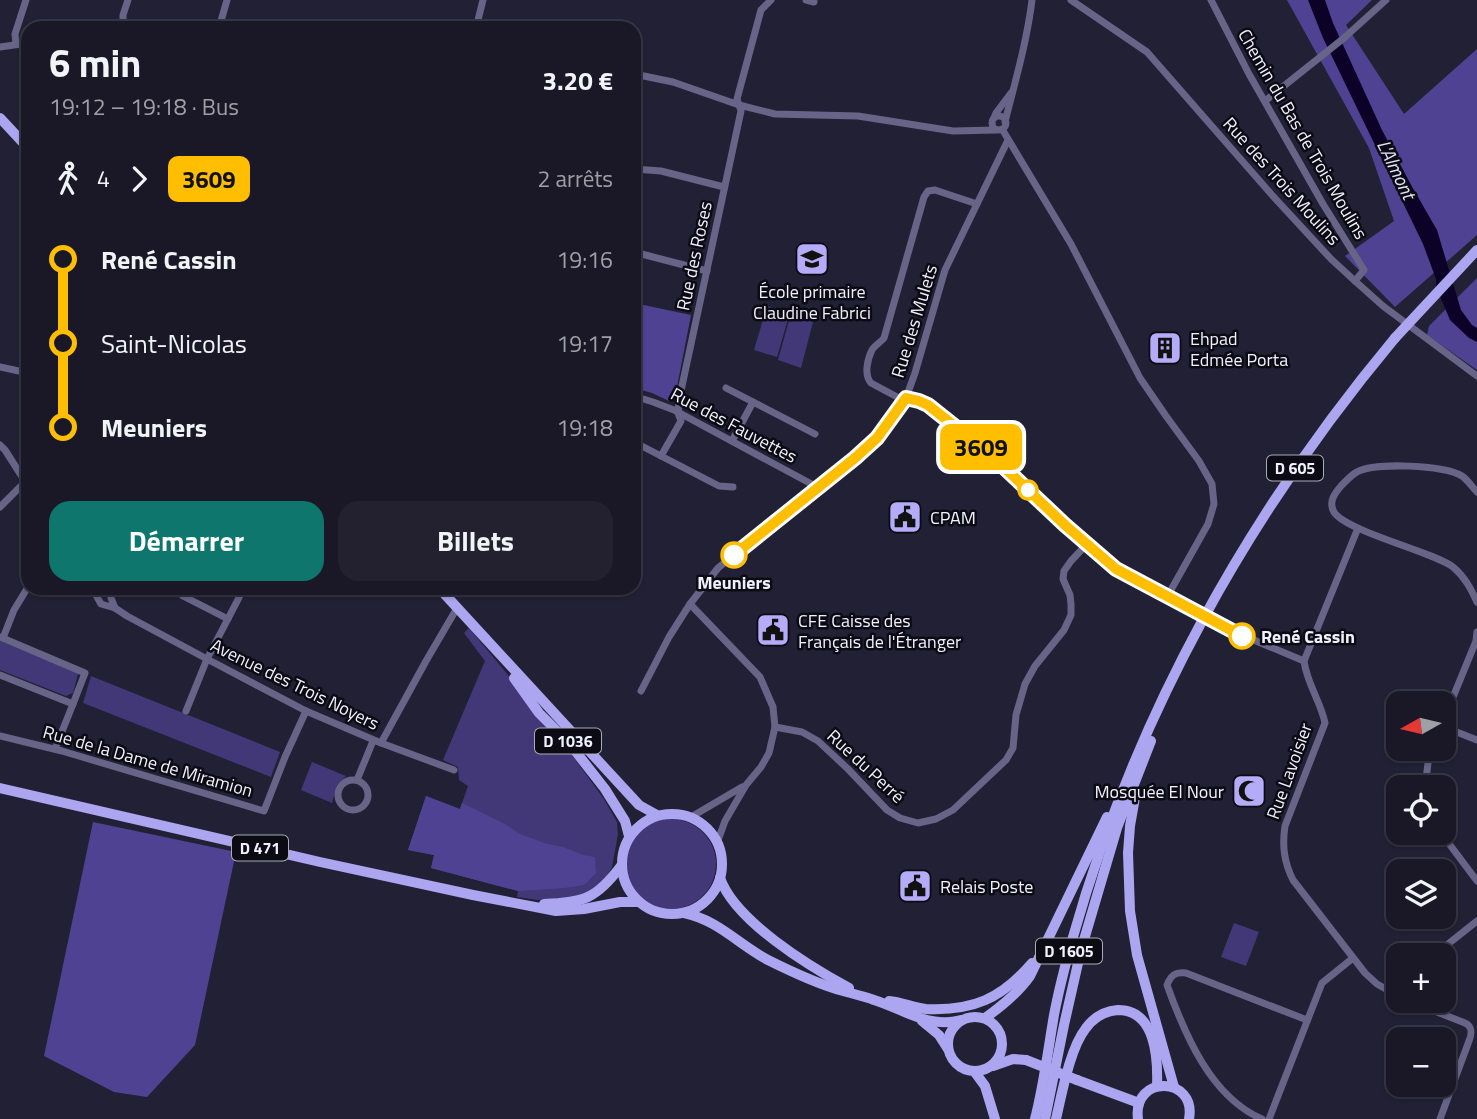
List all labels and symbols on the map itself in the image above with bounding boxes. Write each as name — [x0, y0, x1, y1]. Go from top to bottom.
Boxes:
street label: Chemin du Bas de Trois Moulins — [1232, 24, 1374, 244]
street label: Rue des Trois Moulins — [1217, 111, 1347, 251]
water label: L'Almont — [1370, 134, 1425, 205]
street label: Rue des Roses — [669, 199, 719, 313]
school or university icon: École primaire Claudine Fabrici — [793, 240, 831, 278]
street label: Rue des Mulets — [884, 261, 944, 381]
place label: École primaire Claudine Fabrici — [753, 278, 871, 326]
place label: Ehpad Edmée Porta — [1190, 325, 1288, 373]
building icon: Ehpad Edmée Porta — [1146, 329, 1184, 367]
street label: Rue des Fauvettes — [666, 380, 802, 470]
line badge: 3609 — [932, 424, 1030, 470]
road number: D 605 — [1267, 456, 1323, 481]
unlabelled marker — [1018, 480, 1038, 500]
public building icon: CPAM — [886, 498, 924, 536]
place label: CPAM — [930, 504, 976, 531]
marker: Meuniers — [721, 542, 747, 568]
place label: Meuniers — [697, 569, 771, 596]
place label: CFE Caisse des Français de l'Étranger — [798, 607, 961, 655]
public building icon: CFE Caisse des Français de l'Étranger — [754, 611, 792, 649]
marker: René Cassin — [1229, 623, 1255, 649]
place label: René Cassin — [1261, 623, 1355, 650]
street label: Avenue des Trois Noyers — [206, 631, 384, 737]
north arrow — [1386, 691, 1456, 761]
street label: Rue de la Dame de Miramion — [40, 718, 256, 804]
street label: Rue Lavoisier — [1259, 719, 1319, 823]
street label: Rue du Perré — [821, 723, 911, 809]
road number: D 1036 — [535, 728, 601, 754]
mosque icon: Mosquée El Nour — [1230, 772, 1268, 810]
place label: Mosquée El Nour — [1094, 778, 1224, 805]
road number: D 471 — [232, 835, 288, 860]
public building icon: Relais Poste — [896, 867, 934, 905]
place label: Relais Poste — [940, 873, 1033, 900]
road number: D 1605 — [1036, 939, 1102, 964]

